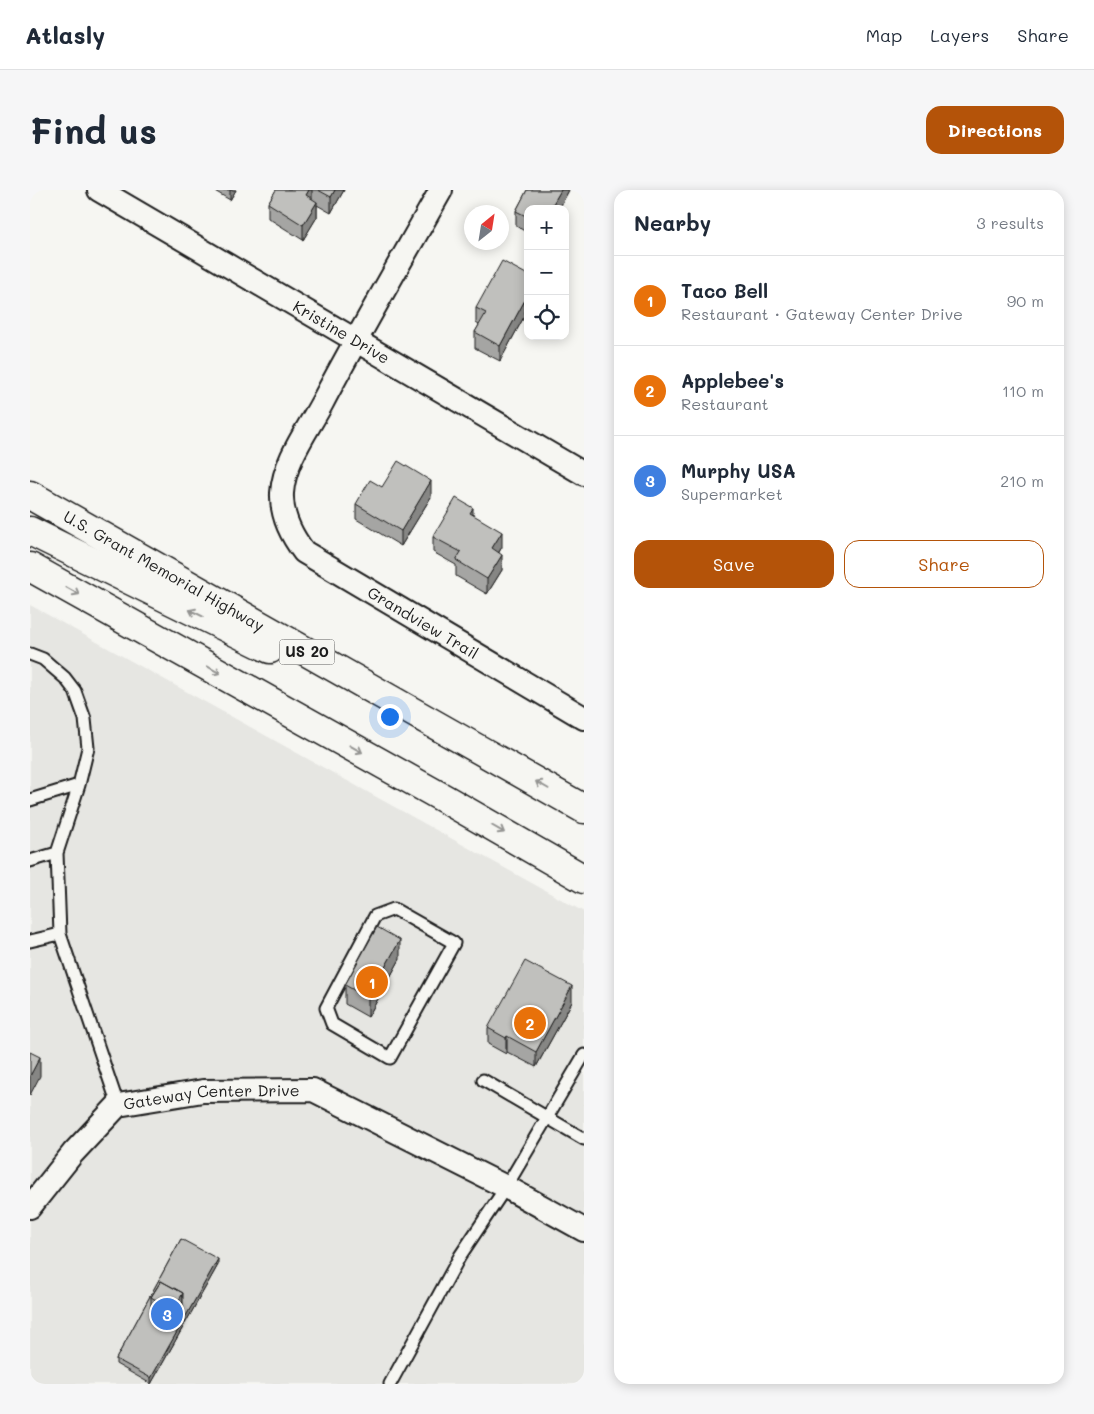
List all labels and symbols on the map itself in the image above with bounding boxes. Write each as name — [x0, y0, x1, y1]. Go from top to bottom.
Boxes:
north arrow — [464, 205, 509, 250]
street label: Kristine Drive — [290, 295, 394, 368]
street label: U.S. Grant Memorial Highway — [60, 505, 268, 636]
street label: Grandview Trail — [364, 581, 483, 663]
one-way arrow — [65, 586, 79, 596]
one-way arrow — [189, 608, 204, 618]
road number: US 20 — [280, 640, 334, 664]
one-way arrow — [207, 665, 222, 675]
your location — [377, 704, 403, 730]
one-way arrow — [349, 745, 363, 755]
one-way arrow — [535, 780, 549, 790]
one-way arrow — [490, 825, 504, 835]
pin: 1 — [356, 963, 388, 1001]
pin: 2 — [514, 1004, 546, 1042]
street label: Gateway Center Drive — [122, 1079, 300, 1114]
pin: 3 — [151, 1295, 183, 1333]

